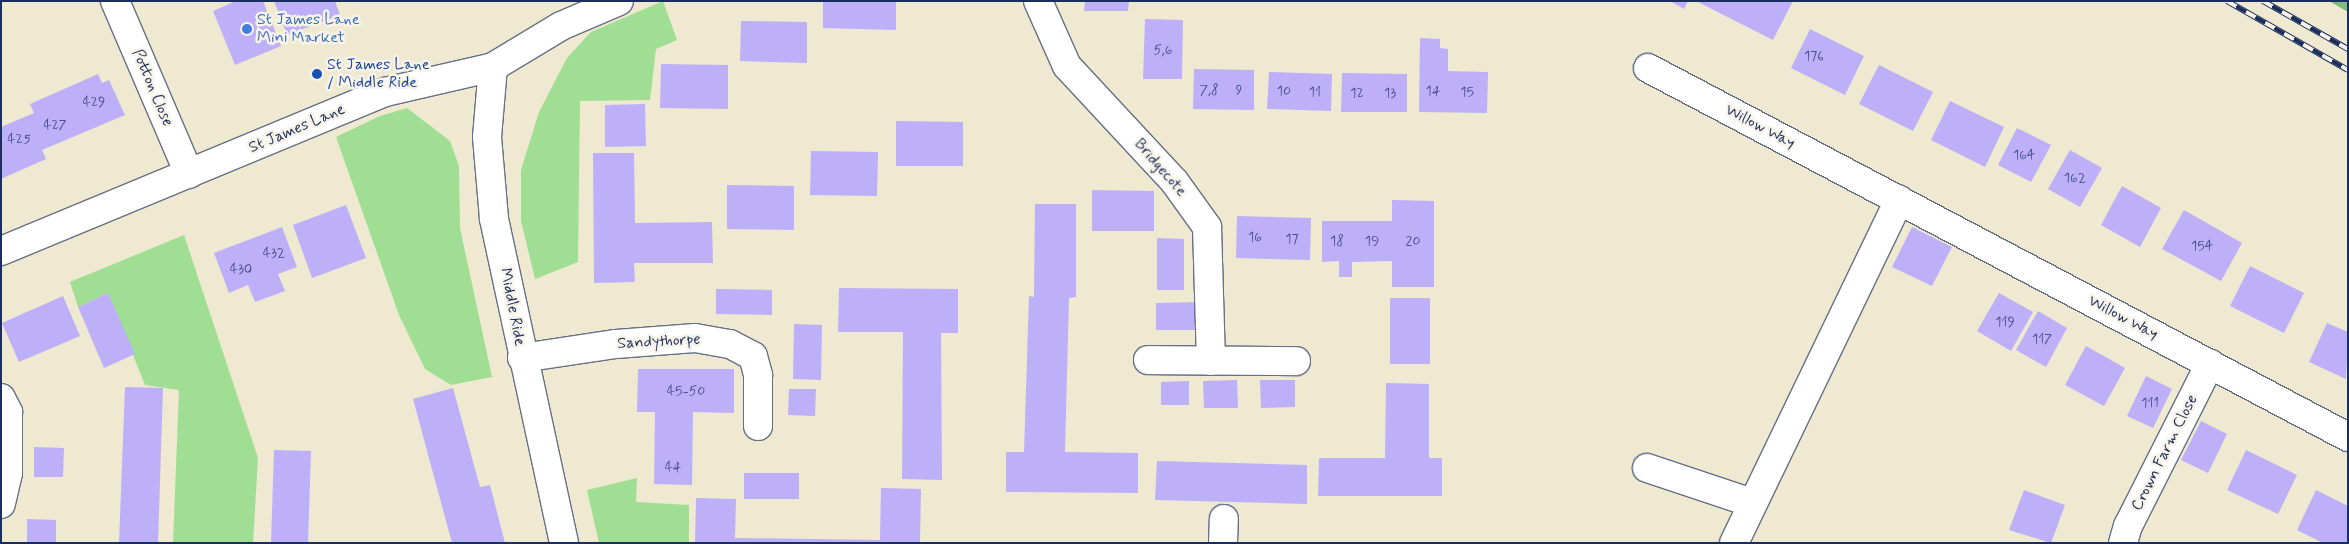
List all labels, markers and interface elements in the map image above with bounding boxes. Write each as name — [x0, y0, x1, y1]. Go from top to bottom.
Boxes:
place label: St James Lane Mini Market — [257, 10, 361, 48]
marker: St James Lane Mini Market — [241, 23, 253, 35]
house number: 5,6 — [1153, 42, 1173, 58]
street label: Potton Close — [127, 46, 177, 130]
house number: 176 — [1804, 48, 1824, 64]
place label: St James Lane / Middle Ride — [327, 55, 431, 93]
marker: St James Lane / Middle Ride — [311, 68, 323, 80]
house number: 7,8 — [1199, 82, 1219, 98]
house number: 9 — [1236, 82, 1242, 98]
house number: 10 — [1277, 83, 1291, 99]
house number: 14 — [1426, 83, 1440, 99]
house number: 11 — [1309, 84, 1321, 100]
house number: 15 — [1460, 84, 1474, 100]
house number: 12 — [1350, 85, 1364, 101]
house number: 13 — [1384, 85, 1396, 101]
house number: 429 — [83, 94, 105, 110]
street label: St James Lane — [245, 100, 349, 158]
street label: Willow Way — [1721, 100, 1799, 154]
house number: 427 — [43, 117, 67, 133]
house number: 425 — [7, 131, 31, 147]
street label: Bridgecote — [1130, 135, 1190, 201]
house number: 164 — [2013, 147, 2035, 163]
house number: 162 — [2064, 170, 2086, 186]
house number: 16 — [1248, 229, 1262, 245]
house number: 17 — [1285, 231, 1299, 247]
house number: 18 — [1330, 233, 1344, 249]
house number: 19 — [1365, 233, 1379, 249]
house number: 20 — [1406, 233, 1420, 249]
house number: 154 — [2191, 238, 2213, 254]
house number: 432 — [263, 245, 285, 261]
house number: 430 — [230, 261, 252, 277]
street label: Middle Ride — [495, 267, 529, 347]
street label: Willow Way — [2084, 291, 2162, 345]
house number: 119 — [1995, 314, 2015, 330]
street label: Sandythorpe — [617, 330, 701, 354]
house number: 117 — [2032, 331, 2052, 347]
house number: 45-50 — [667, 383, 705, 399]
street label: Crown Farm Close — [2127, 391, 2203, 515]
house number: 111 — [2141, 395, 2159, 411]
house number: 44 — [665, 459, 681, 475]

